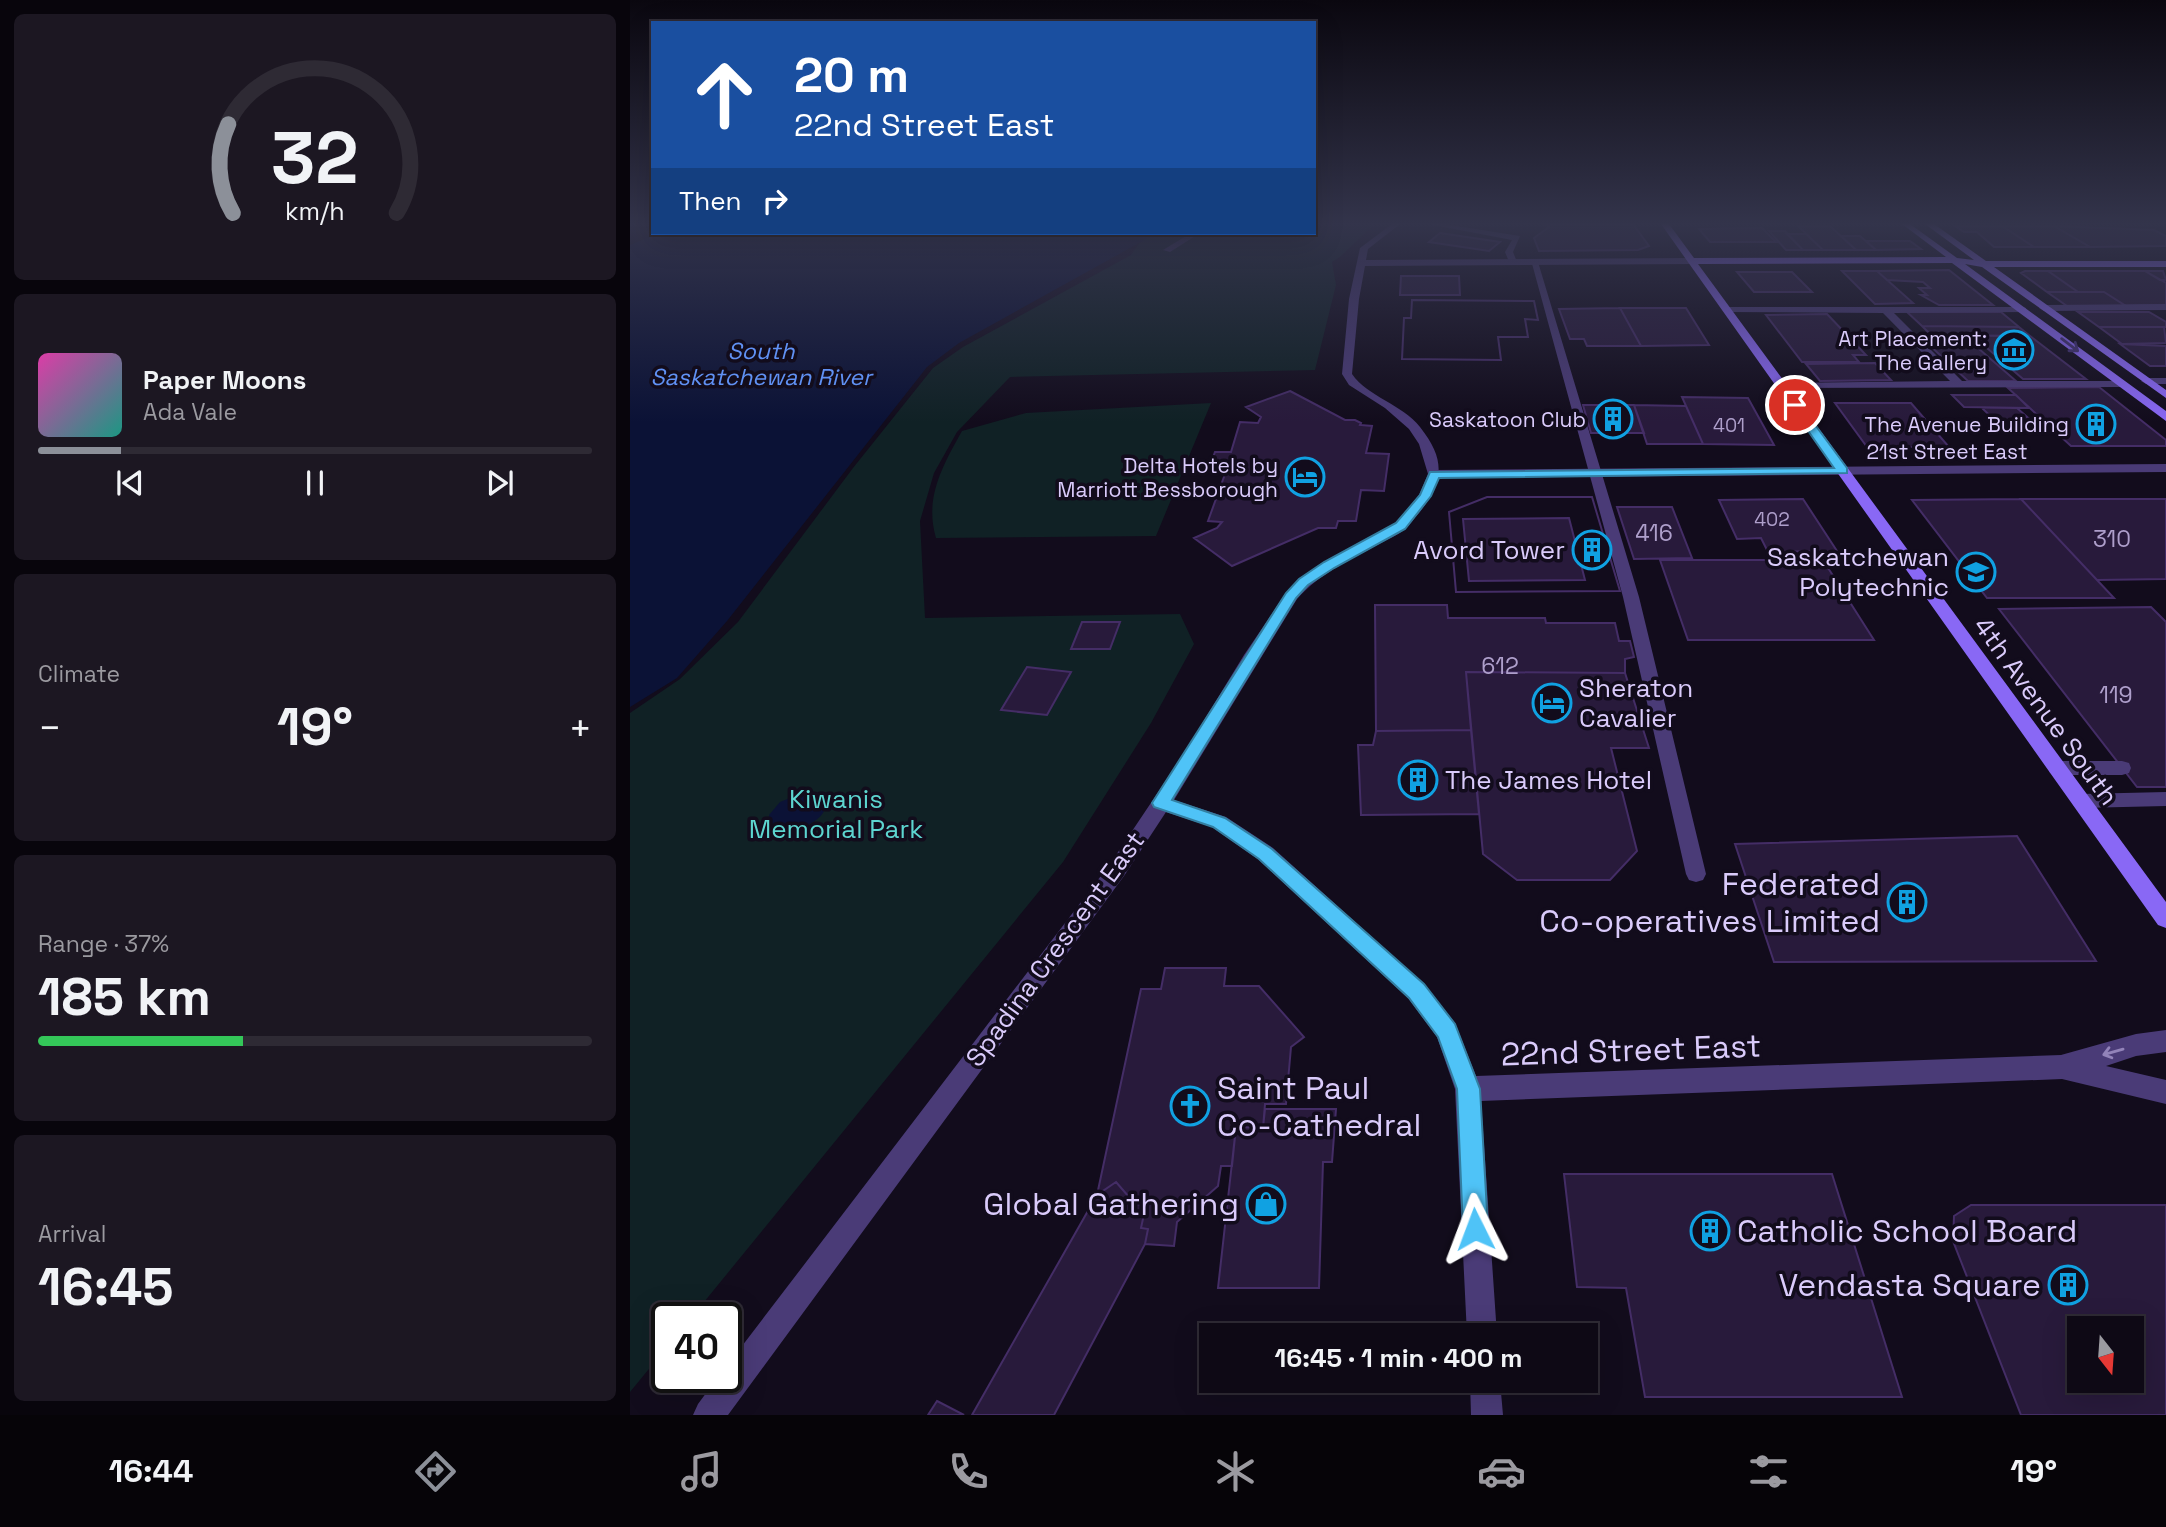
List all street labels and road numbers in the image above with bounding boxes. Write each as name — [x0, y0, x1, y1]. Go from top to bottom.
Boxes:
street label: 21st Street East — [1866, 438, 2028, 465]
street label: 4th Avenue South — [1966, 610, 2126, 812]
street label: Spadina Crescent East — [958, 824, 1152, 1074]
street label: 22nd Street East — [1500, 1025, 1762, 1075]

